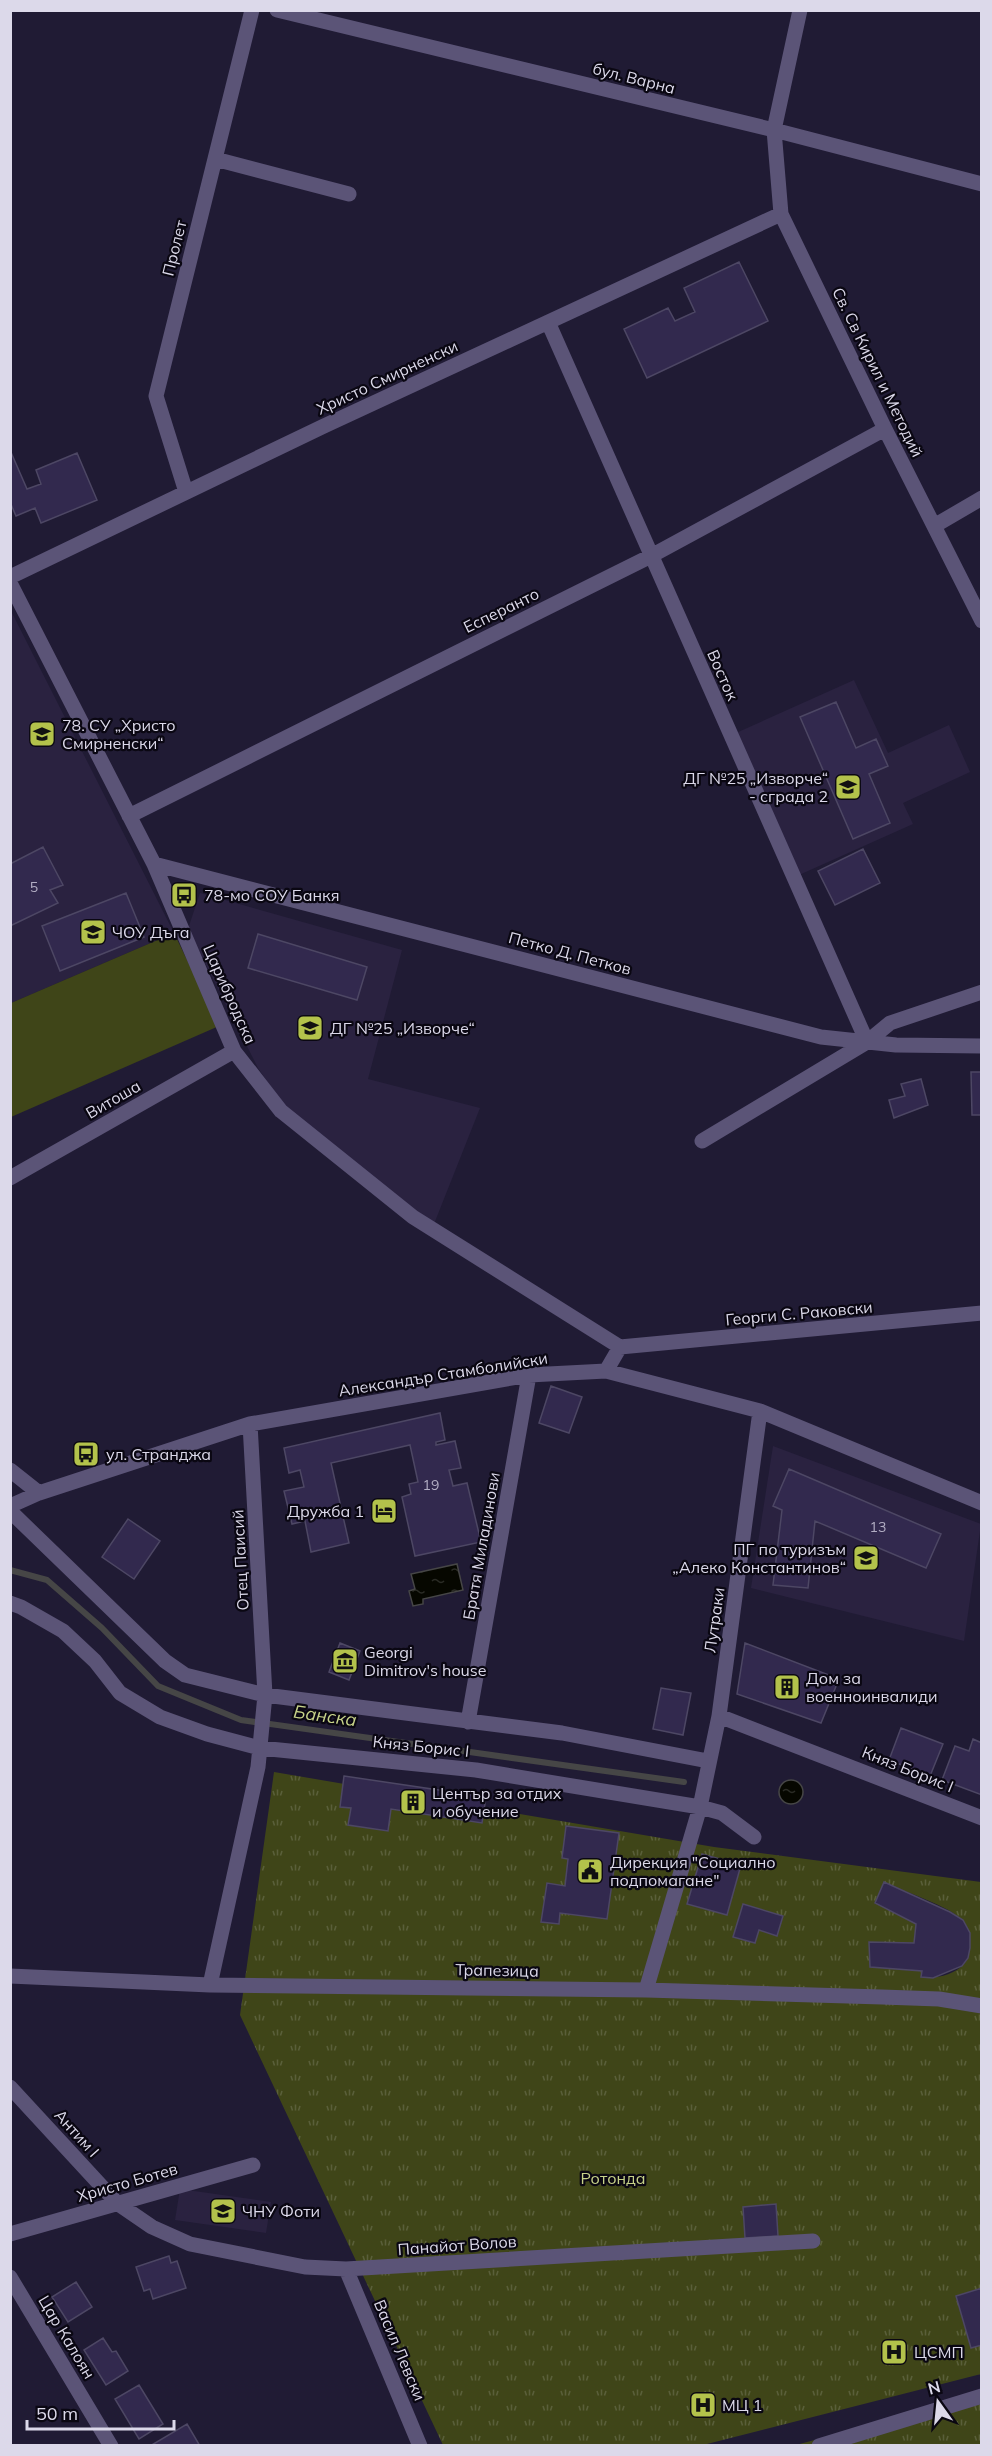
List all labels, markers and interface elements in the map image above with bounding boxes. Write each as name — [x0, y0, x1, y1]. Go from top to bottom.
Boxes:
street label: бул. Варна — [591, 58, 677, 98]
street label: Пролет — [157, 217, 191, 278]
street label: Св. Св Кирил и Методий — [828, 284, 928, 460]
street label: Христо Смирненски — [313, 335, 461, 419]
street label: Есперанто — [460, 583, 542, 637]
street label: Восток — [703, 647, 743, 704]
place label: 78. СУ „Христо Смирненски“ — [62, 715, 176, 753]
school or university icon: 78. СУ „Христо Смирненски“ — [27, 719, 57, 749]
place label: ДГ №25 „Изворче“ - сграда 2 — [683, 768, 828, 806]
school or university icon: ДГ №25 „Изворче“ - сграда 2 — [833, 772, 863, 802]
house number: 5 — [30, 878, 38, 896]
bus stop icon: 78-мо СОУ Банкя — [169, 880, 199, 910]
place label: 78-мо СОУ Банкя — [204, 885, 339, 905]
school or university icon: ЧОУ Дъга — [78, 917, 108, 947]
place label: ЧОУ Дъга — [112, 922, 190, 942]
street label: Петко Д. Петков — [506, 927, 634, 979]
street label: Царибродска — [199, 941, 261, 1047]
school or university icon: ДГ №25 „Изворче“ — [295, 1013, 325, 1043]
place label: ДГ №25 „Изворче“ — [330, 1018, 475, 1038]
street label: Витоша — [82, 1075, 144, 1123]
street label: Георги С. Раковски — [725, 1297, 873, 1329]
street label: Александър Стамболийски — [337, 1348, 549, 1400]
bus stop icon: ул. Странджа — [71, 1439, 101, 1469]
place label: ул. Странджа — [106, 1444, 211, 1464]
street label: Братя Миладинови — [458, 1471, 504, 1621]
house number: 19 — [423, 1476, 439, 1494]
hotel icon: Дружба 1 — [369, 1496, 399, 1526]
place label: Дружба 1 — [287, 1501, 364, 1521]
street label: Отец Паисий — [227, 1509, 253, 1611]
house number: 13 — [870, 1518, 886, 1536]
place label: ПГ по туризъм „Алеко Константинов“ — [672, 1539, 846, 1577]
school or university icon: ПГ по туризъм „Алеко Константинов“ — [851, 1543, 881, 1573]
street label: Лутраки — [700, 1586, 728, 1654]
place label: Georgi Dimitrov's house — [364, 1642, 486, 1680]
museum icon: Georgi Dimitrov's house — [330, 1646, 360, 1676]
place label: Дом за военноинвалиди — [806, 1668, 937, 1706]
building icon: Дом за военноинвалиди — [772, 1672, 802, 1702]
water label: Банска — [292, 1700, 358, 1731]
street label: Княз Борис I — [372, 1731, 470, 1761]
street label: Княз Борис I — [859, 1742, 957, 1796]
place label: Център за отдих и обучение — [432, 1783, 562, 1821]
building icon: Център за отдих и обучение — [398, 1787, 428, 1817]
place label: Дирекция "Социално подпомагане" — [610, 1852, 776, 1890]
public building icon: Дирекция "Социално подпомагане" — [575, 1856, 605, 1886]
street label: Трапезица — [455, 1959, 539, 1981]
street label: Антим I — [50, 2105, 104, 2161]
street label: Христо Ботев — [74, 2158, 180, 2206]
park label: Ротонда — [580, 2168, 646, 2188]
school or university icon: ЧНУ Фоти — [208, 2196, 238, 2226]
place label: ЧНУ Фоти — [242, 2201, 320, 2221]
street label: Панайот Волов — [397, 2231, 517, 2259]
street label: Цар Калоян — [34, 2292, 100, 2382]
street label: Васил Левски — [370, 2296, 430, 2404]
hospital icon: ЦСМП — [879, 2337, 909, 2367]
place label: ЦСМП — [914, 2342, 964, 2362]
north arrow — [908, 2372, 968, 2432]
text: N — [926, 2376, 943, 2399]
hospital icon: МЦ 1 — [688, 2390, 718, 2420]
scale bar — [27, 2393, 174, 2431]
place label: МЦ 1 — [722, 2395, 762, 2415]
text: 50 m — [36, 2402, 78, 2425]

